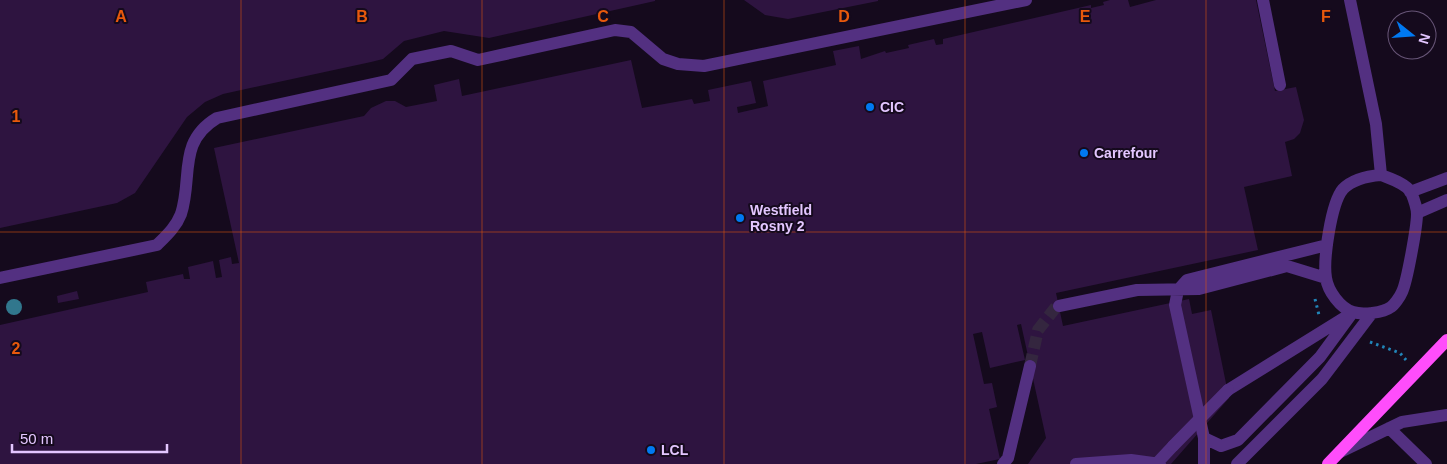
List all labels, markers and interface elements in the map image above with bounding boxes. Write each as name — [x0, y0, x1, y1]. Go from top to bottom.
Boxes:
text: A — [115, 8, 127, 25]
text: B — [356, 8, 368, 25]
text: C — [597, 8, 609, 25]
text: D — [838, 8, 850, 25]
text: E — [1080, 8, 1091, 25]
text: F — [1321, 8, 1331, 25]
north arrow — [1387, 10, 1437, 60]
text: N — [1415, 32, 1434, 46]
place label: CIC — [880, 99, 904, 115]
marker: CIC — [864, 101, 876, 113]
text: 1 — [12, 108, 21, 125]
place label: Carrefour — [1094, 145, 1158, 161]
marker: Carrefour — [1078, 147, 1090, 159]
place label: Westfield Rosny 2 — [750, 202, 812, 234]
marker: Westfield Rosny 2 — [734, 212, 746, 224]
text: 2 — [12, 340, 21, 357]
scale bar — [12, 422, 168, 454]
text: 50 m — [20, 430, 53, 447]
place label: LCL — [661, 442, 689, 458]
marker: LCL — [645, 444, 657, 456]

